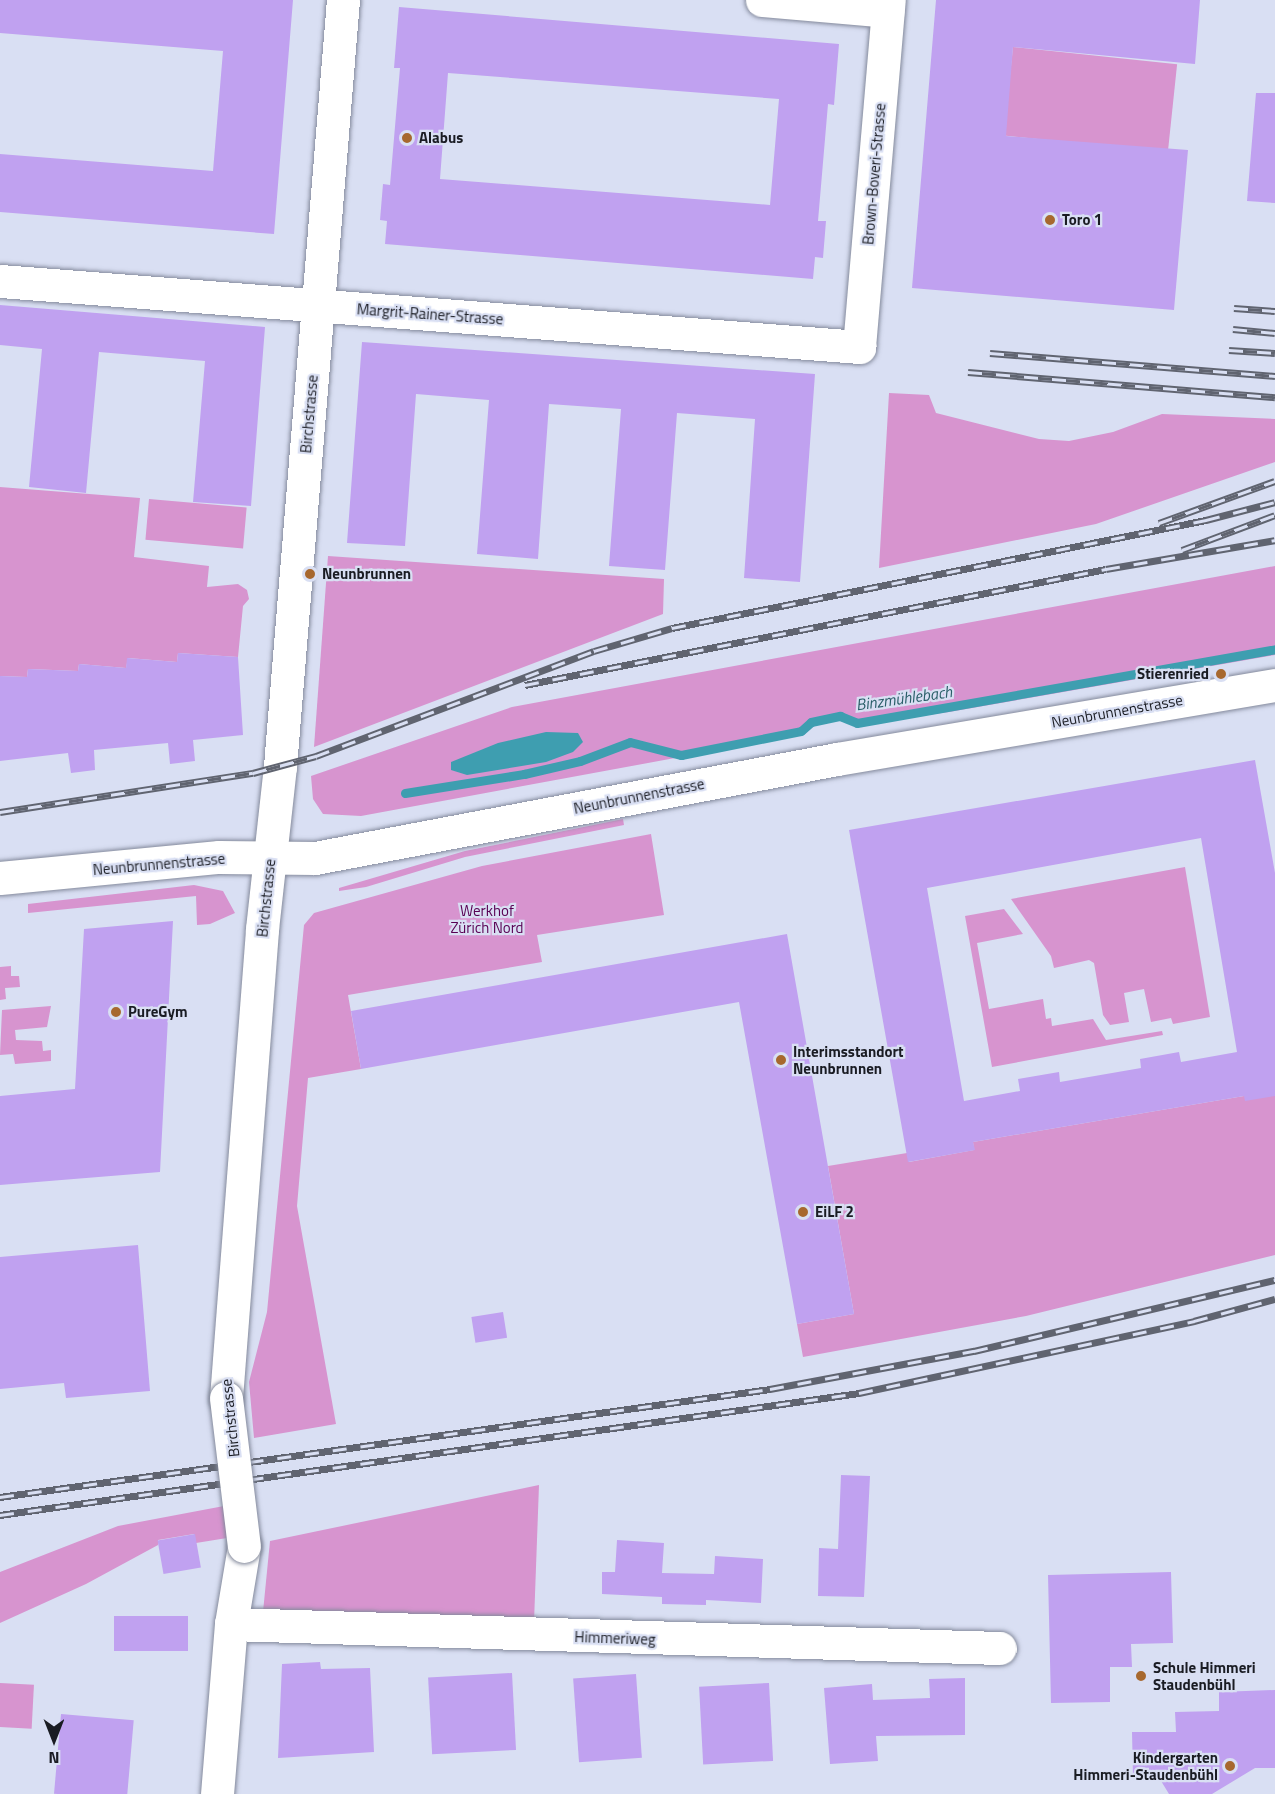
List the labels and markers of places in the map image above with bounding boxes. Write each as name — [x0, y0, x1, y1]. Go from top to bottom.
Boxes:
place label: Alabus — [419, 129, 463, 147]
marker: Alabus — [400, 131, 414, 145]
place label: Toro 1 — [1062, 211, 1102, 229]
marker: Toro 1 — [1043, 213, 1057, 227]
place label: Neunbrunnen — [322, 565, 411, 583]
marker: Neunbrunnen — [303, 567, 317, 581]
place label: Stierenried — [1137, 665, 1209, 683]
marker: Stierenried — [1214, 667, 1228, 681]
place label: PureGym — [128, 1003, 188, 1021]
marker: PureGym — [109, 1005, 123, 1019]
place label: Interimsstandort Neunbrunnen — [793, 1042, 904, 1077]
marker: Interimsstandort Neunbrunnen — [774, 1053, 788, 1067]
place label: EiLF 2 — [815, 1203, 854, 1221]
marker: EiLF 2 — [796, 1205, 810, 1219]
place label: Schule Himmeri Staudenbühl — [1153, 1658, 1256, 1693]
marker: Schule Himmeri Staudenbühl — [1134, 1669, 1148, 1683]
place label: Kindergarten Himmeri-Staudenbühl — [1073, 1748, 1218, 1783]
marker: Kindergarten Himmeri-Staudenbühl — [1223, 1759, 1237, 1773]

